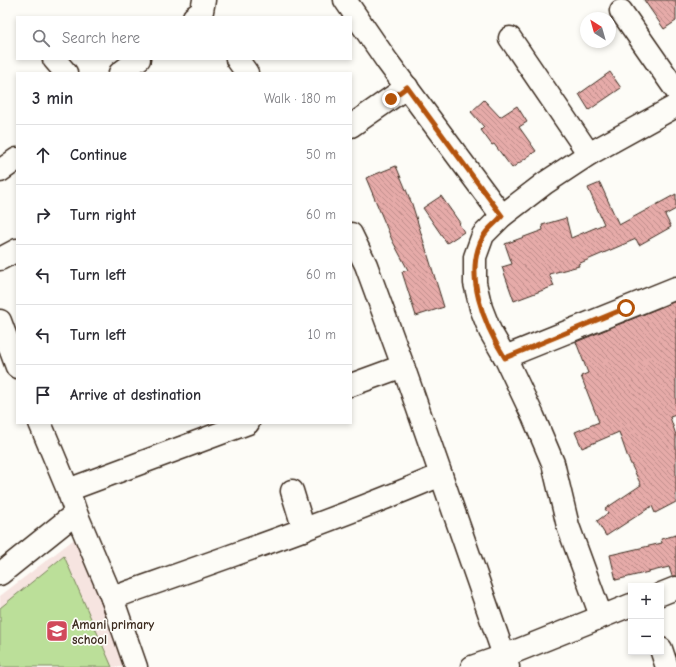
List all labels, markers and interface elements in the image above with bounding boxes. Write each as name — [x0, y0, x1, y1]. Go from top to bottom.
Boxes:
north arrow — [580, 12, 616, 48]
search box — [16, 16, 352, 60]
icon: search — [30, 27, 52, 49]
text: Search here — [62, 29, 140, 47]
text: 3 min — [32, 89, 73, 108]
route end — [382, 90, 400, 108]
text: Walk · 180 m — [264, 91, 336, 106]
icon: ahead — [32, 144, 54, 166]
text: Continue — [70, 146, 127, 164]
text: 50 m — [306, 147, 336, 162]
icon: right — [32, 204, 54, 226]
text: Turn right — [70, 206, 136, 224]
text: 60 m — [306, 207, 336, 222]
icon: left — [32, 264, 54, 286]
text: Turn left — [70, 266, 126, 284]
text: 60 m — [306, 267, 336, 282]
route start — [617, 299, 635, 317]
icon: left — [32, 324, 54, 346]
text: Turn left — [70, 326, 126, 344]
text: 10 m — [308, 327, 336, 342]
icon: arrive — [32, 384, 54, 406]
text: Arrive at destination — [70, 386, 201, 404]
map controls — [628, 583, 664, 655]
button: + — [628, 583, 664, 619]
place label: Amani primary school — [72, 617, 154, 647]
school or university icon: Amani primary school — [44, 618, 70, 644]
button: − — [628, 619, 664, 655]

